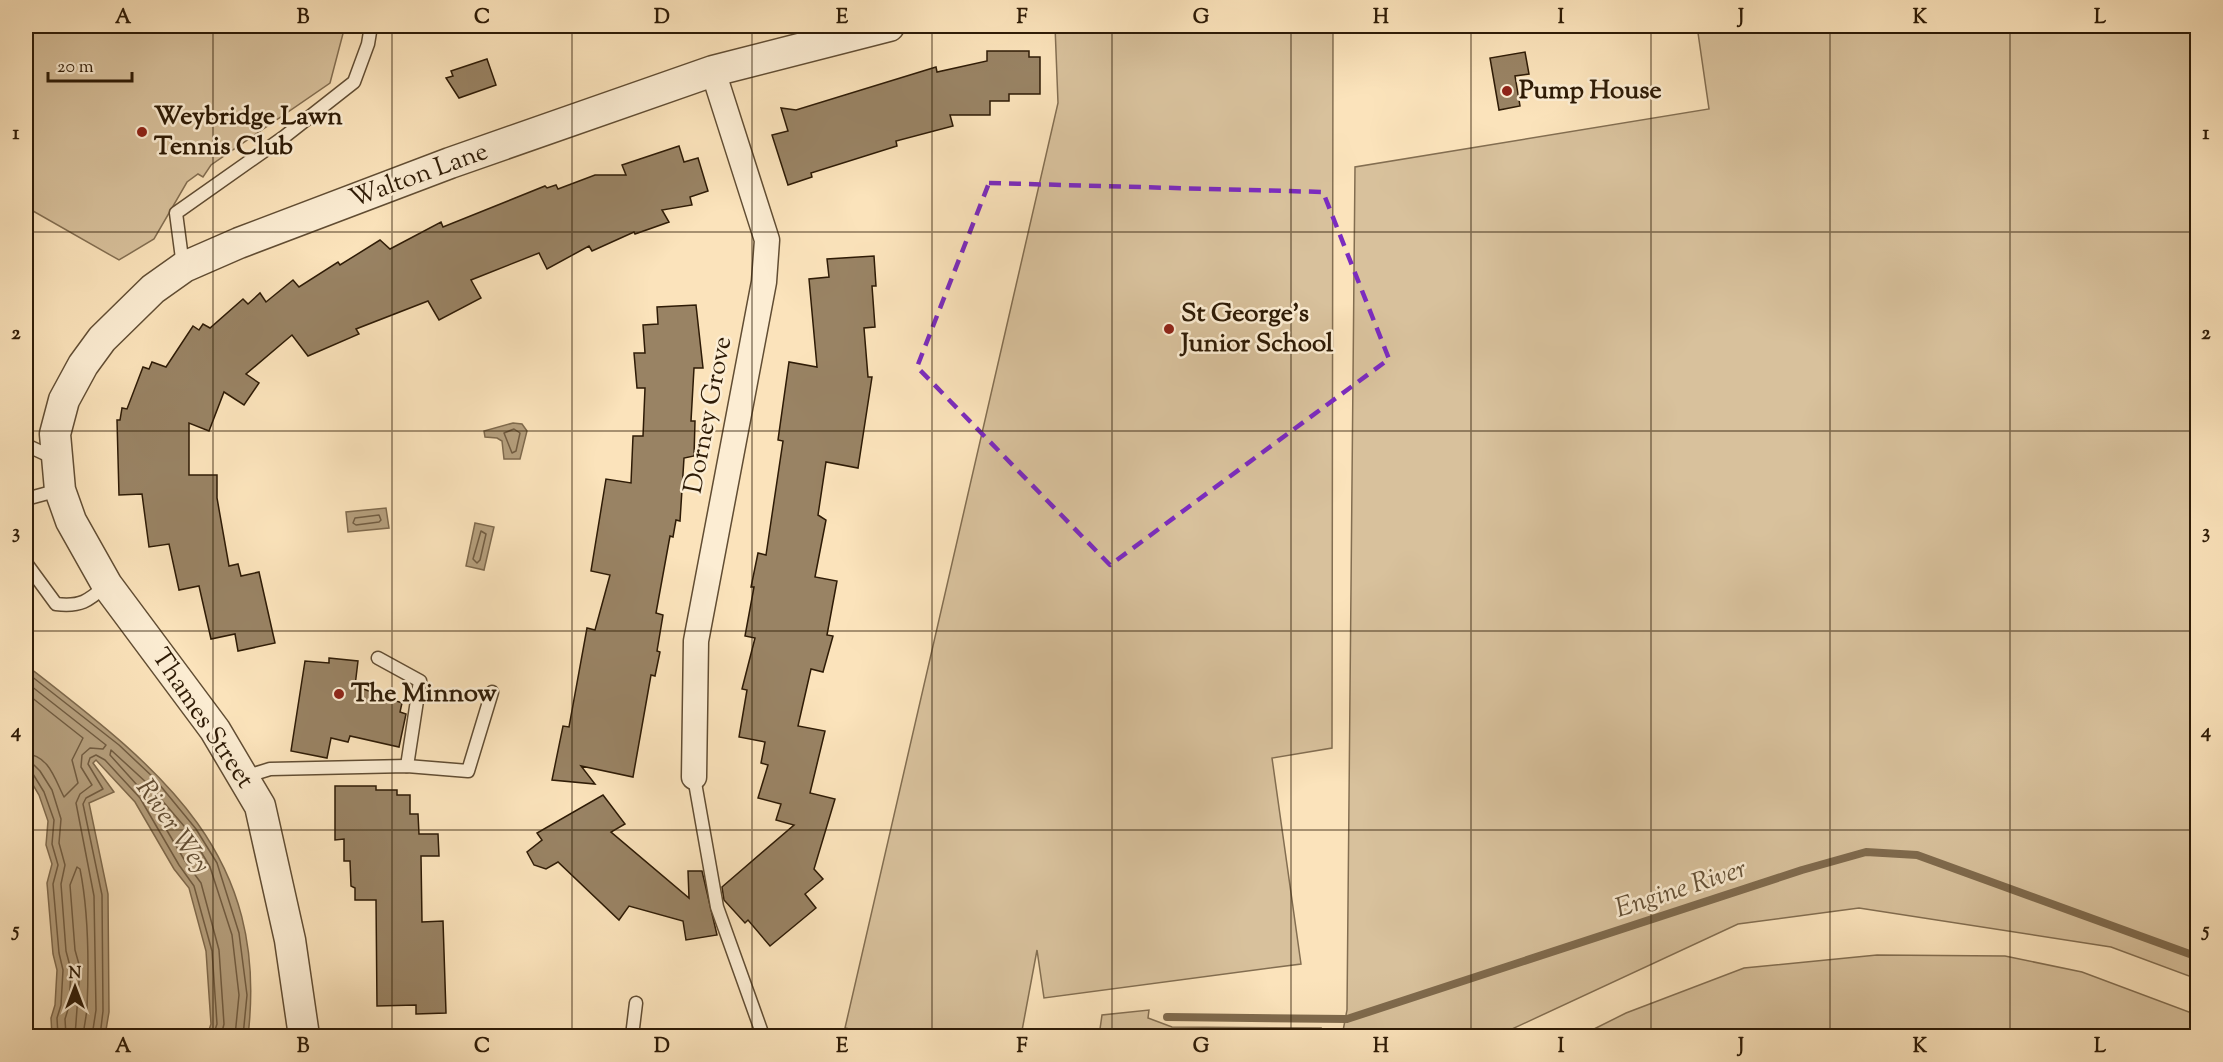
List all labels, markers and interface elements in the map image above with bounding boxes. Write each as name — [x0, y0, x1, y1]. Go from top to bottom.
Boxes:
text: A — [115, 4, 132, 33]
text: B — [297, 4, 310, 33]
text: C — [474, 4, 490, 33]
text: D — [654, 4, 670, 33]
text: E — [836, 4, 849, 33]
text: F — [1016, 4, 1028, 33]
text: G — [1193, 4, 1210, 33]
text: H — [1373, 4, 1389, 33]
text: I — [1558, 4, 1565, 33]
text: J — [1736, 4, 1744, 33]
text: K — [1913, 4, 1928, 33]
text: L — [2094, 4, 2107, 33]
scale bar — [48, 45, 132, 83]
text: 20 m — [57, 55, 94, 81]
place label: Pump House — [1519, 73, 1662, 110]
marker: Pump House — [1500, 84, 1514, 98]
place label: Weybridge Lawn Tennis Club — [154, 99, 343, 166]
text: 1 — [13, 120, 20, 149]
text: 1 — [2203, 120, 2210, 149]
marker: Weybridge Lawn Tennis Club — [135, 125, 149, 139]
street label: Walton Lane — [344, 134, 494, 218]
place label: St George's Junior School — [1179, 296, 1334, 363]
text: 2 — [11, 320, 21, 349]
text: 2 — [2201, 320, 2211, 349]
marker: St George's Junior School — [1162, 322, 1176, 336]
street label: Dorney Grove — [676, 333, 742, 497]
text: 3 — [12, 519, 20, 548]
text: 3 — [2202, 519, 2210, 548]
street label: Thames Street — [141, 642, 263, 796]
place label: The Minnow — [351, 676, 497, 713]
marker: The Minnow — [332, 687, 346, 701]
text: 4 — [10, 718, 21, 747]
text: 4 — [2200, 718, 2211, 747]
water label: River Wey — [125, 772, 219, 882]
water label: Engine River — [1610, 850, 1752, 930]
text: 5 — [11, 917, 20, 946]
text: 5 — [2201, 917, 2210, 946]
north arrow — [45, 957, 105, 1017]
text: N — [69, 963, 82, 986]
text: A — [115, 1033, 132, 1062]
text: B — [297, 1033, 310, 1062]
text: C — [474, 1033, 490, 1062]
text: D — [654, 1033, 670, 1062]
text: E — [836, 1033, 849, 1062]
text: F — [1016, 1033, 1028, 1062]
text: G — [1193, 1033, 1210, 1062]
text: H — [1373, 1033, 1389, 1062]
text: I — [1558, 1033, 1565, 1062]
text: J — [1736, 1033, 1744, 1062]
text: K — [1913, 1033, 1928, 1062]
text: L — [2094, 1033, 2107, 1062]

